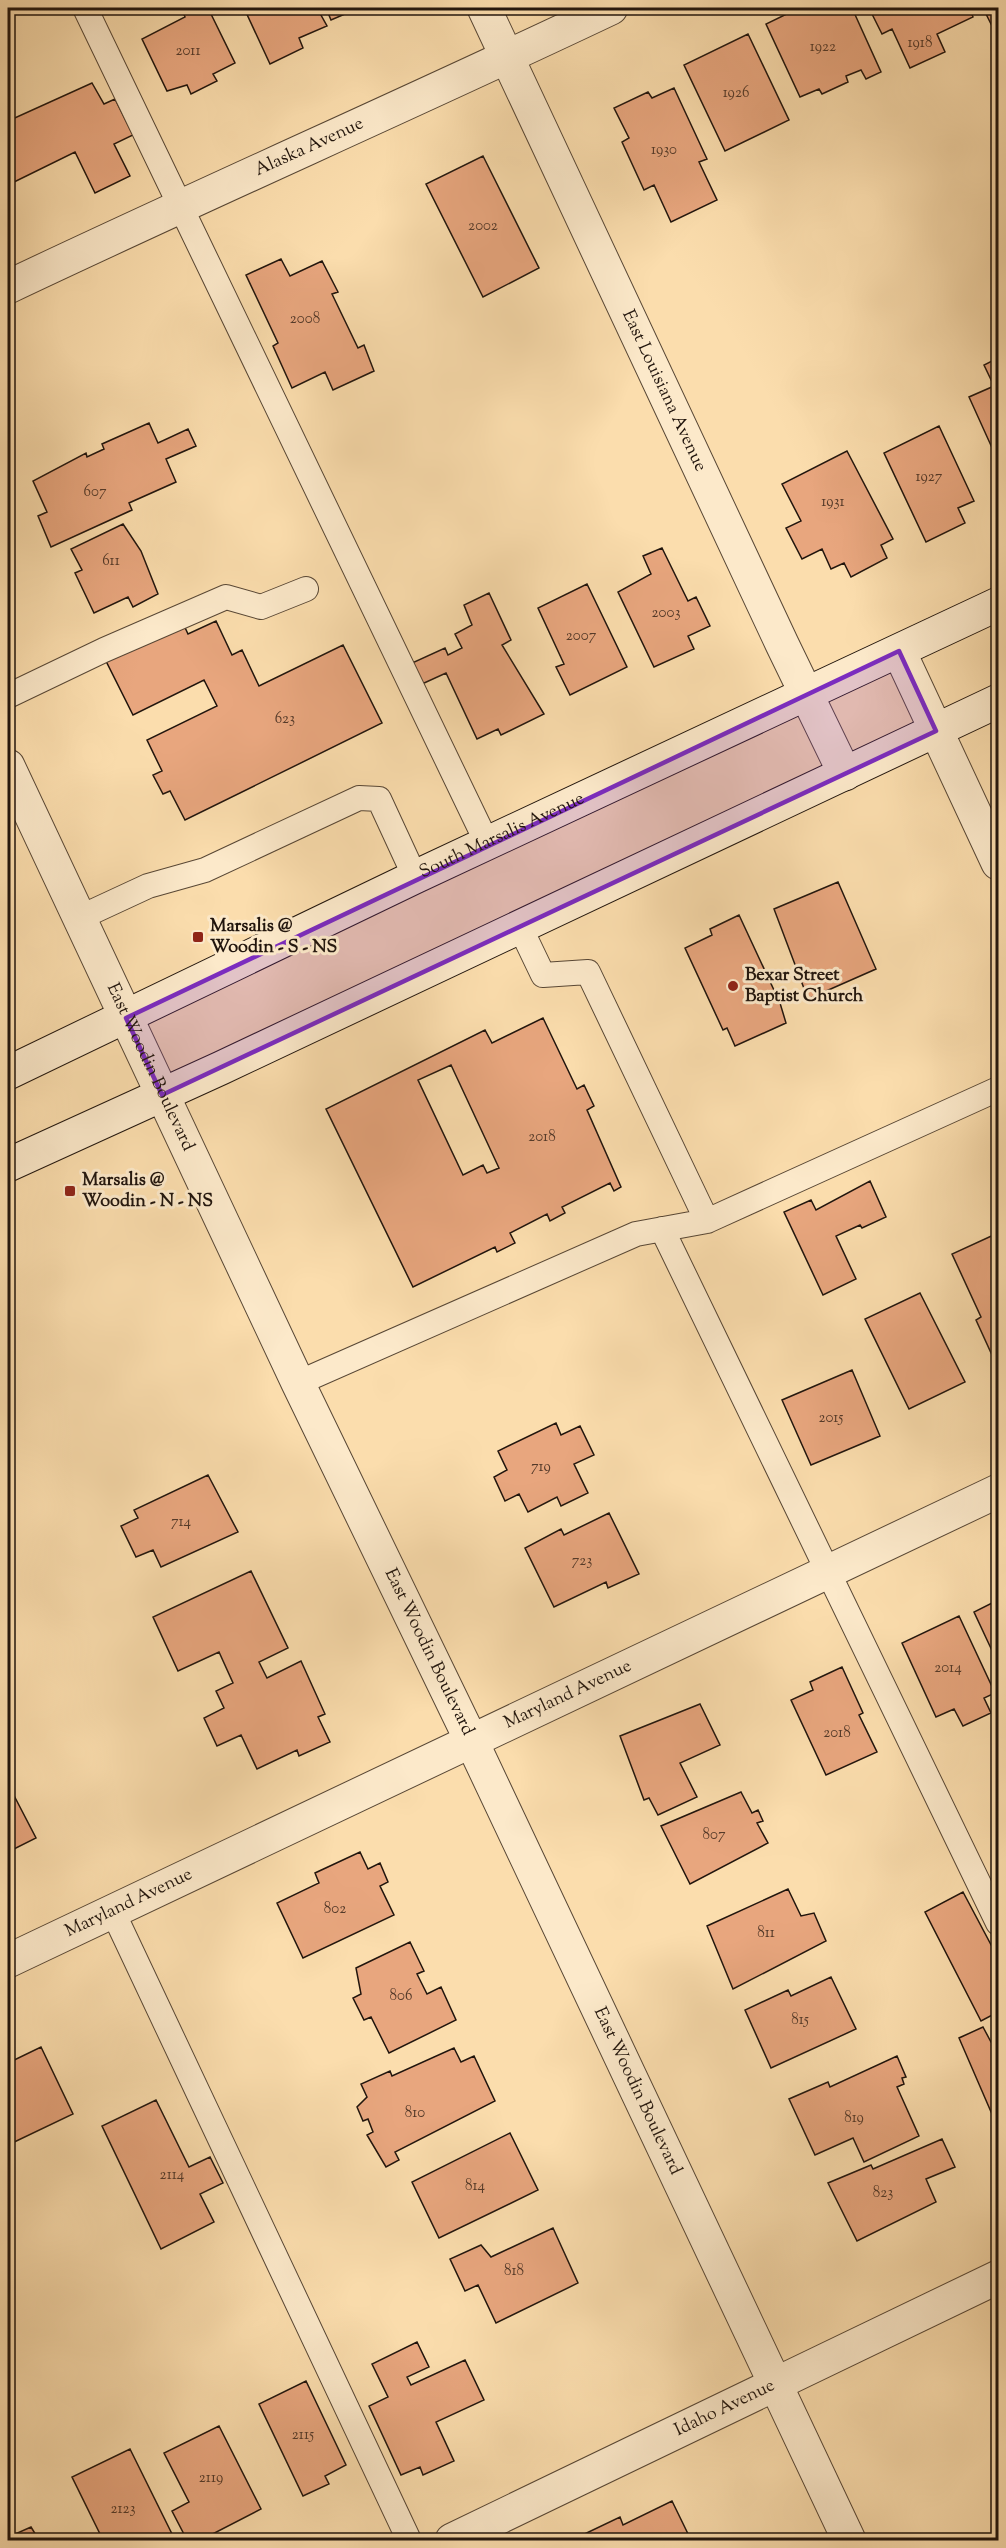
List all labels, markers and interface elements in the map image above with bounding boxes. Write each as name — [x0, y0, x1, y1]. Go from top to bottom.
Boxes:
house number: 1918 — [908, 33, 932, 54]
house number: 1922 — [810, 37, 836, 58]
house number: 2011 — [175, 41, 201, 62]
house number: 1926 — [723, 83, 749, 104]
street label: Alaska Avenue — [251, 111, 368, 184]
house number: 1930 — [651, 140, 677, 161]
house number: 2002 — [468, 216, 498, 237]
street label: East Louisiana Avenue — [614, 306, 713, 476]
house number: 2008 — [290, 309, 320, 330]
house number: 1927 — [916, 467, 943, 488]
house number: 607 — [84, 482, 107, 503]
house number: 1931 — [821, 492, 845, 513]
house number: 611 — [102, 551, 120, 572]
house number: 2003 — [652, 603, 680, 624]
house number: 2007 — [566, 626, 597, 647]
house number: 623 — [275, 709, 295, 730]
street label: South Marsalis Avenue — [415, 786, 589, 886]
place label: Marsalis @ Woodin - S - NS — [210, 914, 338, 961]
marker: Marsalis @ Woodin - S - NS — [191, 930, 205, 944]
place label: Bexar Street Baptist Church — [745, 963, 864, 1010]
street label: East Woodin Boulevard — [99, 979, 200, 1156]
marker: Bexar Street Baptist Church — [726, 979, 740, 993]
house number: 2018 — [528, 1127, 556, 1148]
place label: Marsalis @ Woodin - N - NS — [82, 1168, 213, 1215]
marker: Marsalis @ Woodin - N - NS — [63, 1184, 77, 1198]
house number: 2015 — [818, 1408, 844, 1429]
house number: 719 — [531, 1457, 551, 1478]
house number: 714 — [171, 1512, 192, 1533]
house number: 723 — [572, 1551, 592, 1572]
street label: East Woodin Boulevard — [377, 1564, 480, 1740]
street label: Maryland Avenue — [500, 1654, 636, 1736]
house number: 2014 — [934, 1658, 962, 1679]
house number: 2018 — [823, 1723, 851, 1744]
house number: 807 — [703, 1825, 726, 1846]
street label: Maryland Avenue — [61, 1862, 197, 1945]
house number: 802 — [324, 1899, 346, 1920]
house number: 811 — [757, 1923, 775, 1944]
house number: 806 — [390, 1986, 412, 2007]
street label: East Woodin Boulevard — [586, 2003, 688, 2180]
house number: 815 — [791, 2010, 809, 2031]
house number: 810 — [405, 2103, 425, 2124]
house number: 819 — [844, 2108, 864, 2129]
house number: 2114 — [160, 2165, 185, 2186]
house number: 814 — [465, 2176, 486, 2197]
house number: 823 — [873, 2183, 893, 2204]
house number: 818 — [504, 2261, 524, 2282]
street label: Idaho Avenue — [670, 2373, 780, 2444]
house number: 2115 — [292, 2425, 314, 2446]
house number: 2119 — [199, 2468, 223, 2489]
house number: 2123 — [110, 2499, 136, 2520]

